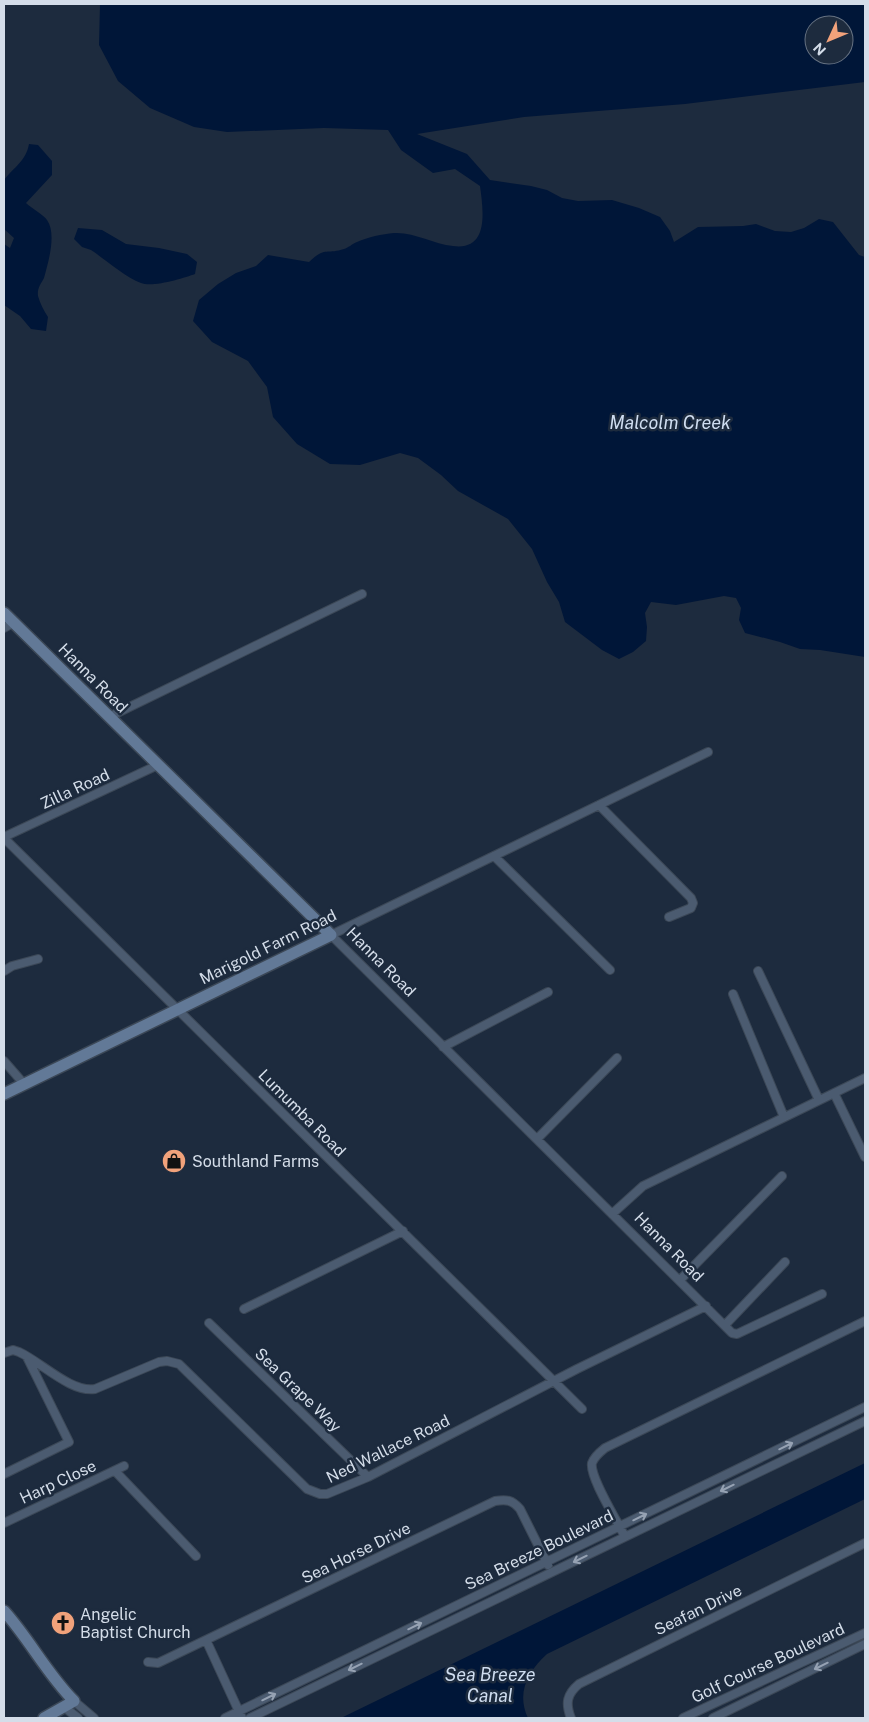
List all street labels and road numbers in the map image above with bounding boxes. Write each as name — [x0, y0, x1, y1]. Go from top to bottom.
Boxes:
street label: Hanna Road — [54, 639, 132, 717]
street label: Zilla Road — [37, 765, 113, 813]
street label: Marigold Farm Road — [196, 906, 340, 988]
street label: Hanna Road — [342, 923, 420, 1001]
street label: Lumumba Road — [254, 1065, 350, 1161]
street label: Hanna Road — [630, 1208, 708, 1286]
street label: Sea Grape Way — [251, 1344, 345, 1436]
street label: Ned Wallace Road — [323, 1411, 453, 1487]
street label: Harp Close — [17, 1456, 99, 1508]
street label: Sea Breeze Boulevard — [462, 1506, 616, 1594]
street label: Sea Horse Drive — [298, 1518, 414, 1588]
street label: Seafan Drive — [651, 1581, 745, 1639]
street label: Golf Course Boulevard — [688, 1619, 848, 1707]

